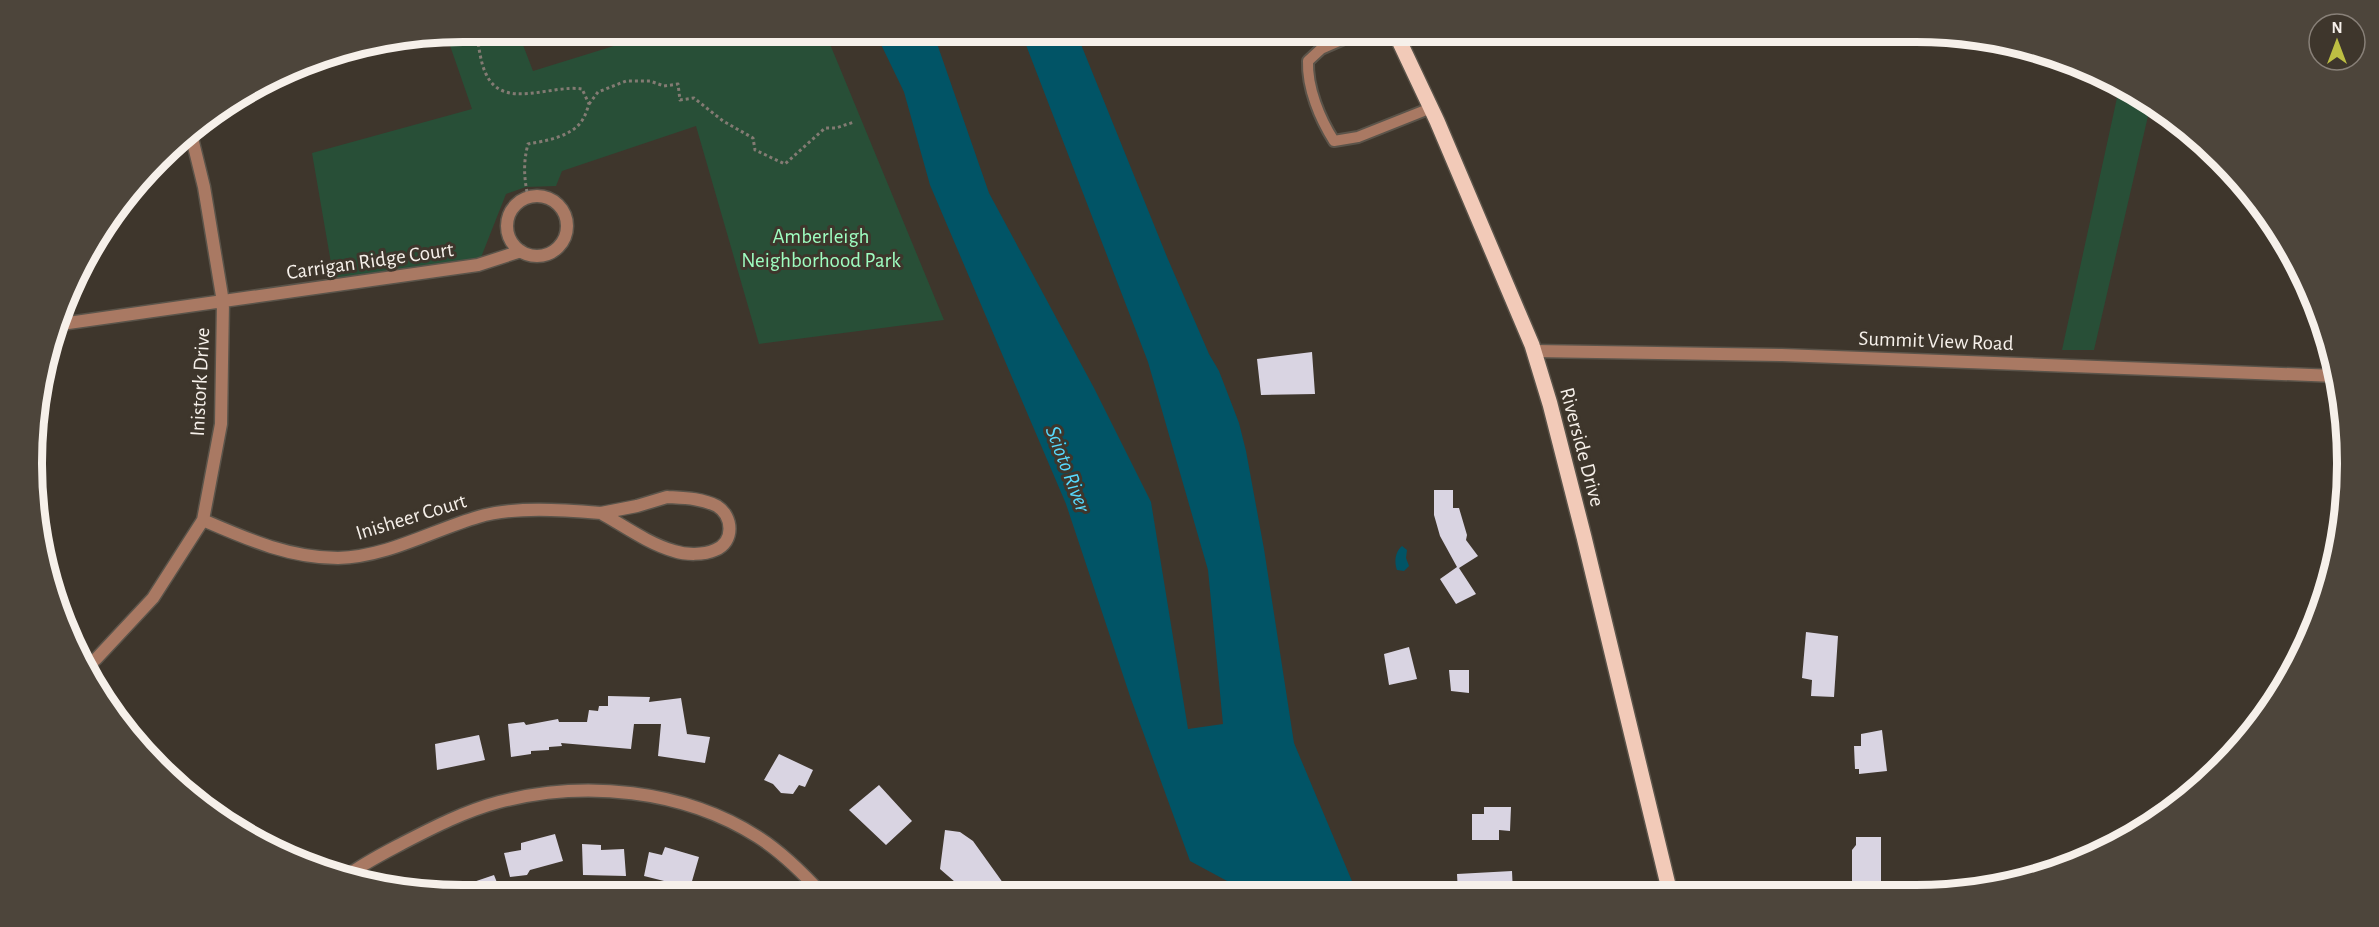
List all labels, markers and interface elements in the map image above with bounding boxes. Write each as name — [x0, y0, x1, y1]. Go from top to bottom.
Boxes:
north arrow — [2307, 12, 2367, 72]
text: N — [2331, 20, 2343, 36]
park label: Amberleigh Neighborhood Park — [741, 226, 901, 271]
street label: Carrigan Ridge Court — [285, 239, 455, 283]
street label: Inistork Drive — [187, 327, 213, 437]
street label: Summit View Road — [1858, 328, 2014, 354]
street label: Riverside Drive — [1556, 385, 1608, 509]
water label: Scioto River — [1042, 423, 1095, 516]
street label: Inisheer Court — [353, 490, 469, 544]

